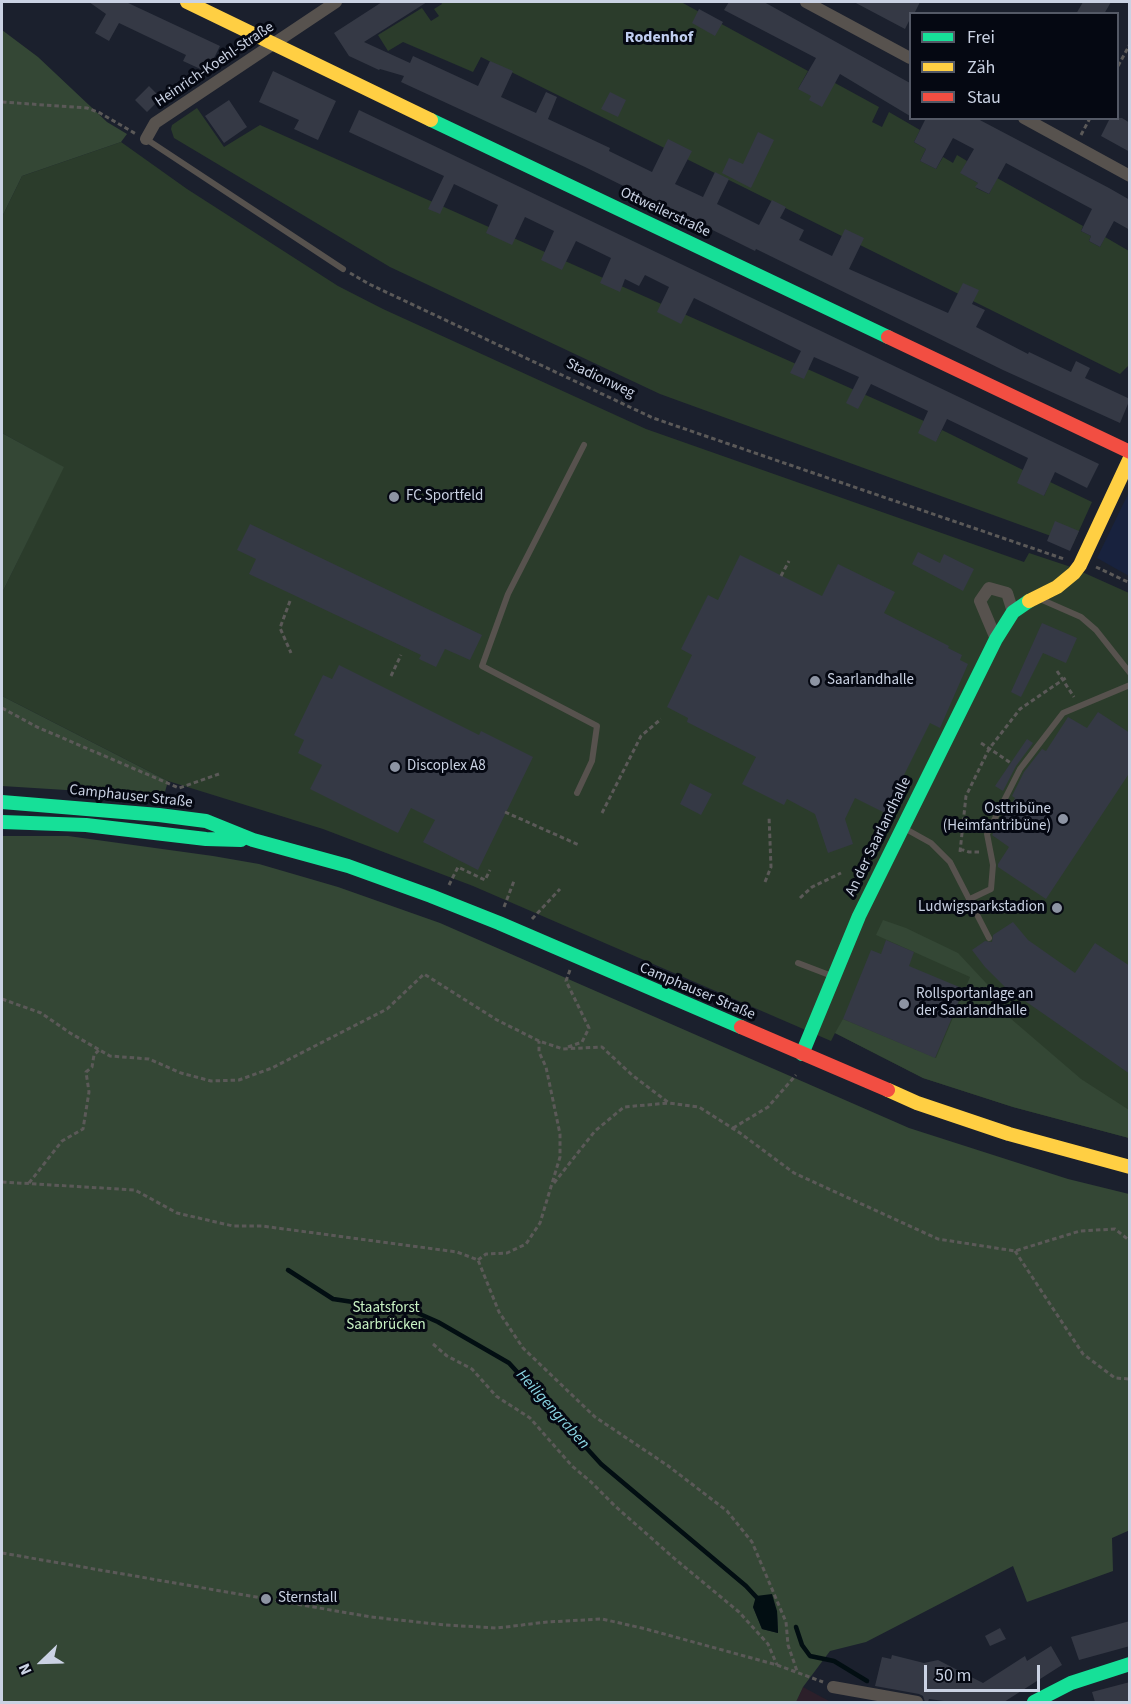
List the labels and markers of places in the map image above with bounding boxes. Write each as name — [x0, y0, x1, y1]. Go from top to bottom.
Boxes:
place label: FC Sportfeld — [406, 488, 483, 506]
marker: FC Sportfeld — [387, 490, 401, 504]
place label: Saarlandhalle — [827, 672, 914, 690]
marker: Saarlandhalle — [808, 674, 822, 688]
place label: Discoplex A8 — [407, 758, 486, 776]
marker: Discoplex A8 — [388, 760, 402, 774]
place label: Osttribüne (Heimfantribüne) — [943, 801, 1051, 836]
marker: Osttribüne (Heimfantribüne) — [1056, 812, 1070, 826]
place label: Ludwigsparkstadion — [918, 899, 1045, 917]
marker: Ludwigsparkstadion — [1050, 901, 1064, 915]
place label: Rollsportanlage an der Saarlandhalle — [916, 986, 1034, 1021]
marker: Rollsportanlage an der Saarlandhalle — [897, 997, 911, 1011]
place label: Sternstall — [278, 1590, 337, 1608]
marker: Sternstall — [259, 1592, 273, 1606]

